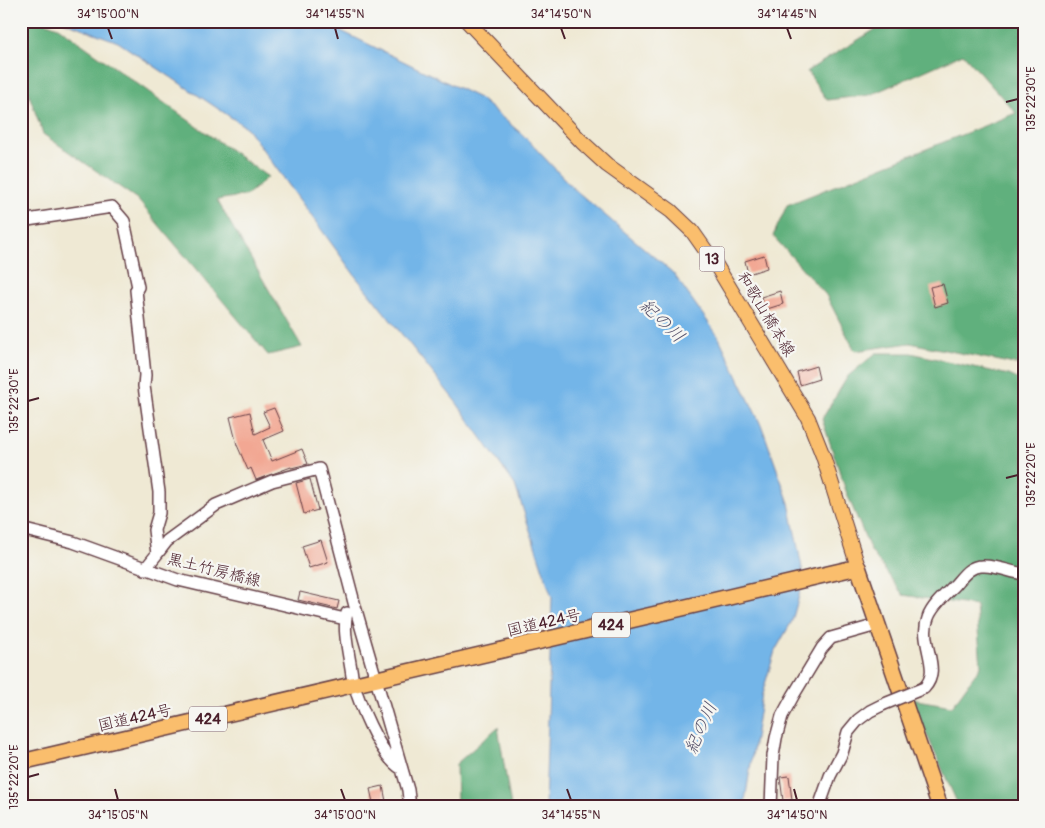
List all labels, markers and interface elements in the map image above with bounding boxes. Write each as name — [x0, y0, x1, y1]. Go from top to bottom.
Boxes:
text: 34°15'00"N — [77, 7, 139, 22]
text: 34°14'55"N — [306, 7, 364, 22]
text: 34°14'50"N — [531, 7, 591, 22]
text: 34°14'45"N — [757, 7, 817, 22]
text: 135°22'30"E — [1024, 67, 1039, 131]
road number: 13 — [700, 246, 724, 272]
street label: 和歌山橋本線 — [733, 268, 799, 360]
water label: 紀の川 — [635, 294, 689, 348]
text: 135°22'30"E — [7, 369, 22, 433]
text: 135°22'20"E — [1024, 443, 1039, 507]
street label: 黒土竹房橋線 — [165, 549, 263, 591]
street label: 国道424号 — [505, 605, 583, 641]
road number: 424 — [592, 612, 630, 638]
water label: 紀の川 — [680, 699, 722, 757]
street label: 国道424号 — [96, 700, 174, 736]
road number: 424 — [189, 706, 227, 732]
text: 135°22'20"E — [7, 745, 22, 809]
text: 34°15'05"N — [88, 808, 148, 823]
text: 34°15'00"N — [314, 808, 376, 823]
text: 34°14'55"N — [542, 808, 600, 823]
text: 34°14'50"N — [767, 808, 827, 823]

